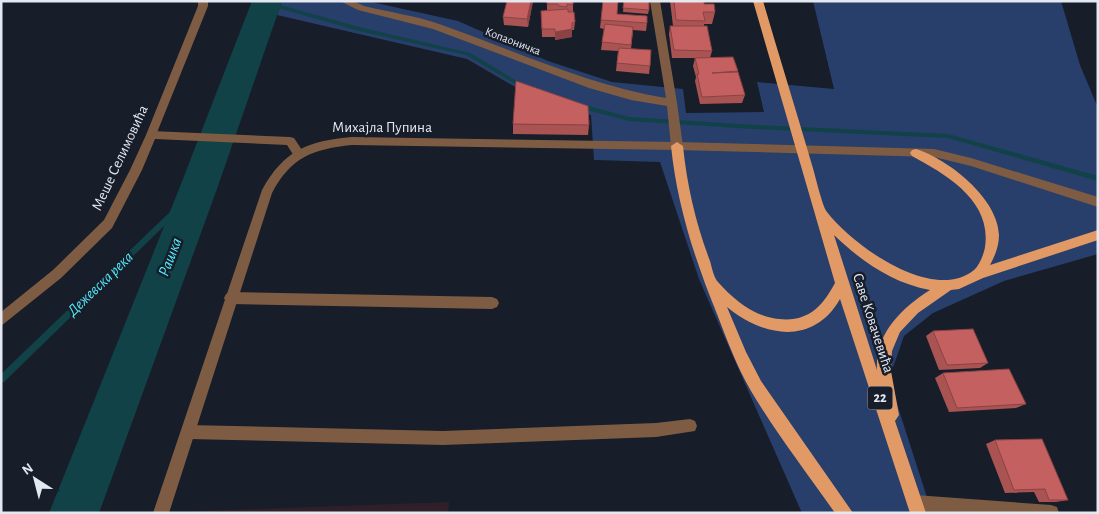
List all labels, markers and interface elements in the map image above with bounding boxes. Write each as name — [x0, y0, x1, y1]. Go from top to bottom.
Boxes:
street label: Копаоничка — [483, 25, 543, 57]
street label: Меше Селимовића — [89, 103, 151, 213]
street label: Михајла Пупина — [332, 120, 432, 135]
water label: Рашка — [155, 235, 185, 278]
water label: Дежевска река — [63, 249, 137, 321]
street label: Саве Ковачевића — [850, 271, 896, 375]
road number: 22 — [868, 386, 892, 409]
north arrow — [10, 454, 60, 504]
text: N — [20, 461, 36, 478]

